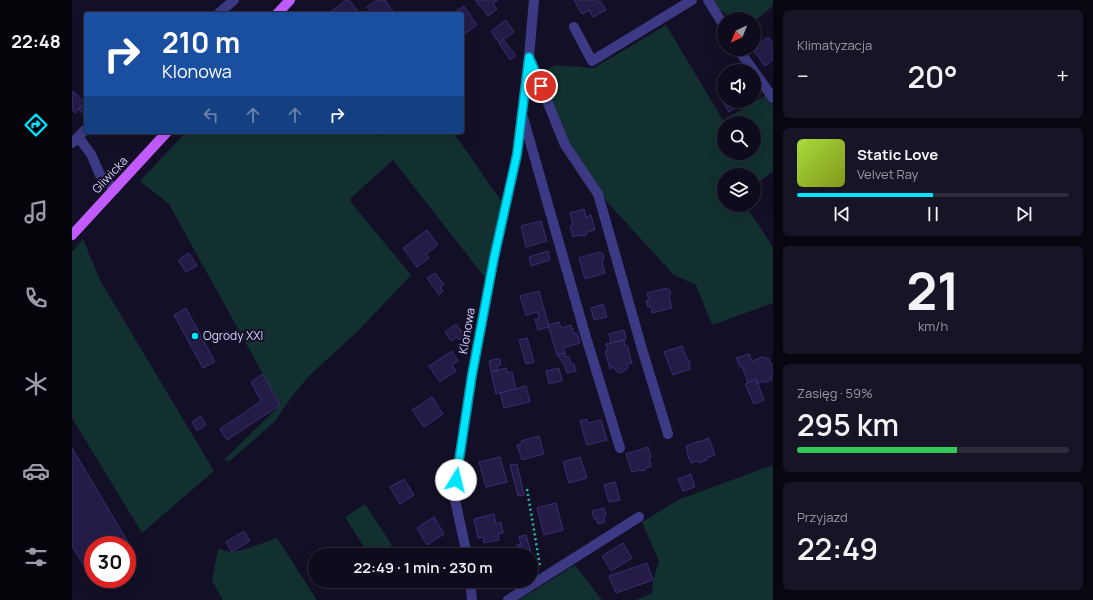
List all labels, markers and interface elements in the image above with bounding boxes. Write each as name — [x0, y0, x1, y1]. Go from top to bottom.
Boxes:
north arrow — [717, 12, 761, 56]
map controls — [717, 12, 761, 212]
text: 210 m — [162, 23, 240, 61]
icon: right — [96, 28, 148, 80]
text: 22:48 — [11, 29, 61, 53]
text: Klimatyzacja — [797, 36, 872, 54]
text: 20° — [907, 56, 958, 97]
text: Klonowa — [162, 59, 232, 83]
text: − — [797, 61, 809, 91]
text: + — [1056, 61, 1069, 91]
button: sound — [717, 64, 761, 108]
pin — [524, 69, 558, 103]
icon: arrive — [530, 75, 552, 97]
icon: left — [200, 104, 222, 126]
icon: ahead — [242, 104, 264, 126]
icon: ahead — [284, 104, 306, 126]
icon: right — [326, 104, 348, 126]
icon: directions — [22, 111, 50, 139]
button: search — [717, 116, 761, 160]
text: Static Love — [857, 144, 938, 165]
street label: Gliwicka — [88, 152, 131, 197]
text: Velvet Ray — [857, 165, 918, 183]
button: layers — [717, 168, 761, 212]
icon: music — [22, 198, 50, 226]
icon: previous — [831, 203, 853, 225]
icon: pause — [922, 203, 944, 225]
icon: next — [1013, 203, 1035, 225]
text: 21 — [906, 255, 960, 326]
icon: phone — [22, 284, 50, 312]
street label: Klonowa — [454, 307, 479, 355]
text: km/h — [918, 317, 948, 335]
place label: Ogrody XXI — [203, 327, 263, 344]
marker: Ogrody XXI — [190, 331, 200, 341]
icon: climate — [22, 370, 50, 398]
text: Zasięg · 59% — [797, 384, 873, 402]
text: 295 km — [797, 404, 899, 445]
icon: car — [22, 457, 50, 485]
position arrow — [435, 459, 477, 501]
text: Przyjazd — [797, 508, 848, 526]
text: 22:49 — [797, 528, 878, 569]
speed limit sign: 30 — [84, 536, 136, 588]
icon: filters — [22, 543, 50, 571]
text: 22:49 · 1 min · 230 m — [353, 557, 493, 578]

